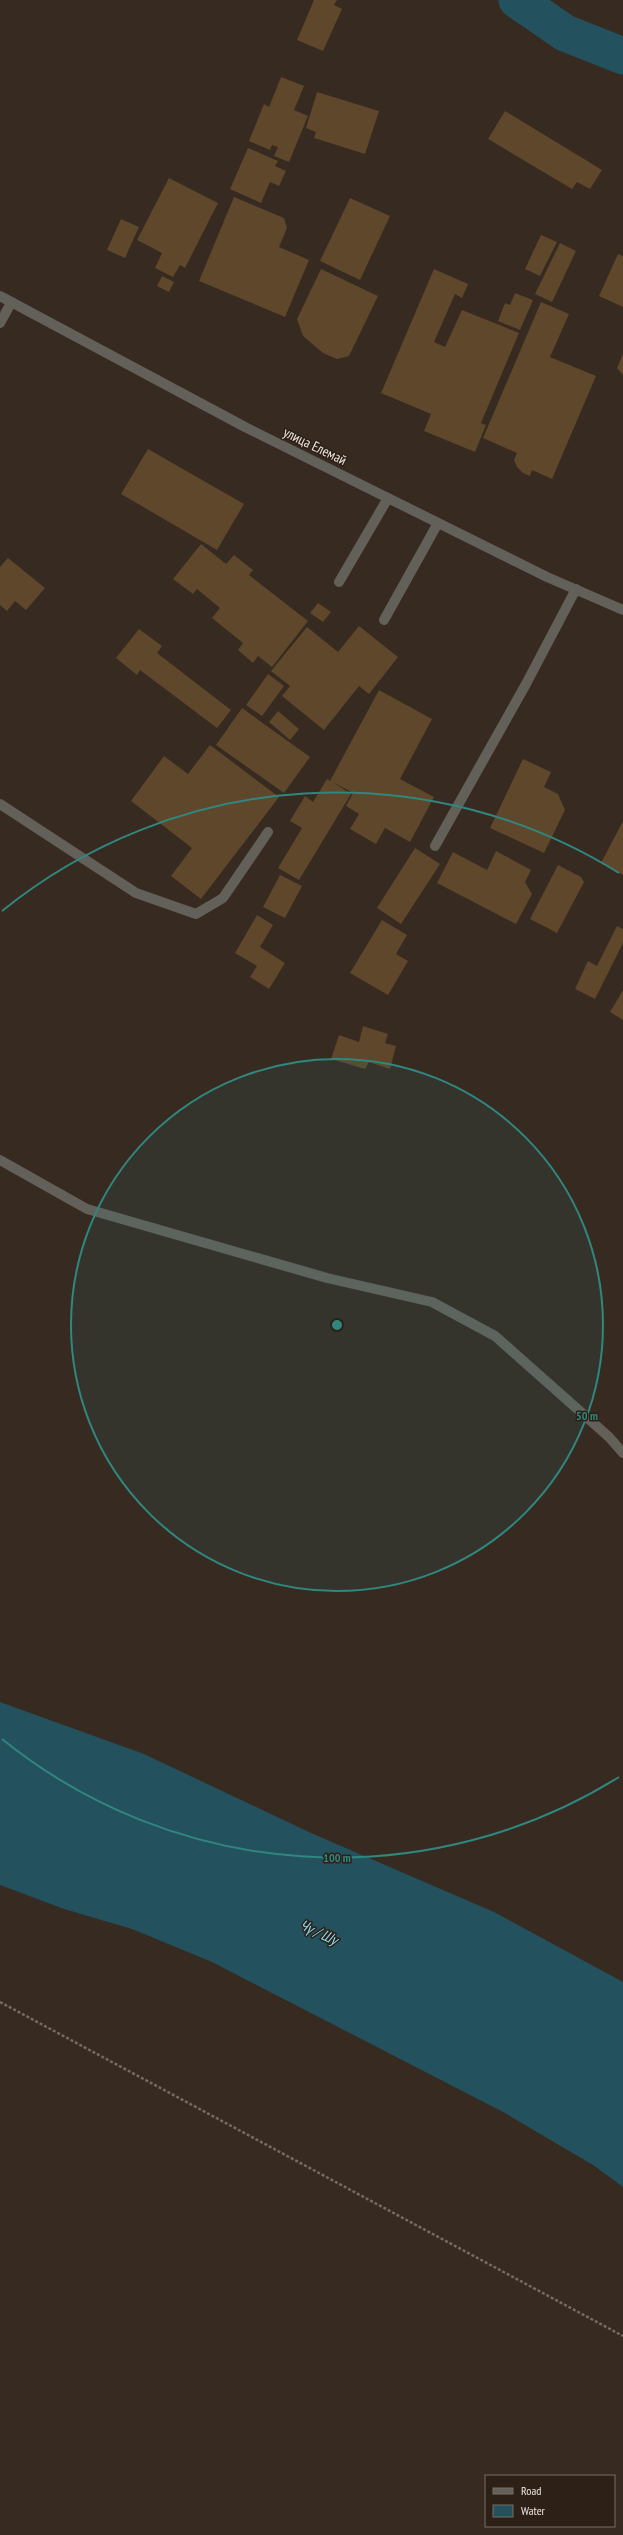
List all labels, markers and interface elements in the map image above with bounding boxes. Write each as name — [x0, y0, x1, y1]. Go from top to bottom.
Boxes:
street label: улица Елемай — [280, 423, 350, 469]
centre of rings — [330, 1318, 344, 1332]
text: 50 m — [576, 1408, 598, 1423]
text: 100 m — [323, 1850, 351, 1865]
water label: Чү / Шу — [297, 1915, 343, 1950]
legend — [485, 2475, 615, 2527]
text: Road — [521, 2483, 541, 2498]
text: Water — [521, 2503, 546, 2518]

